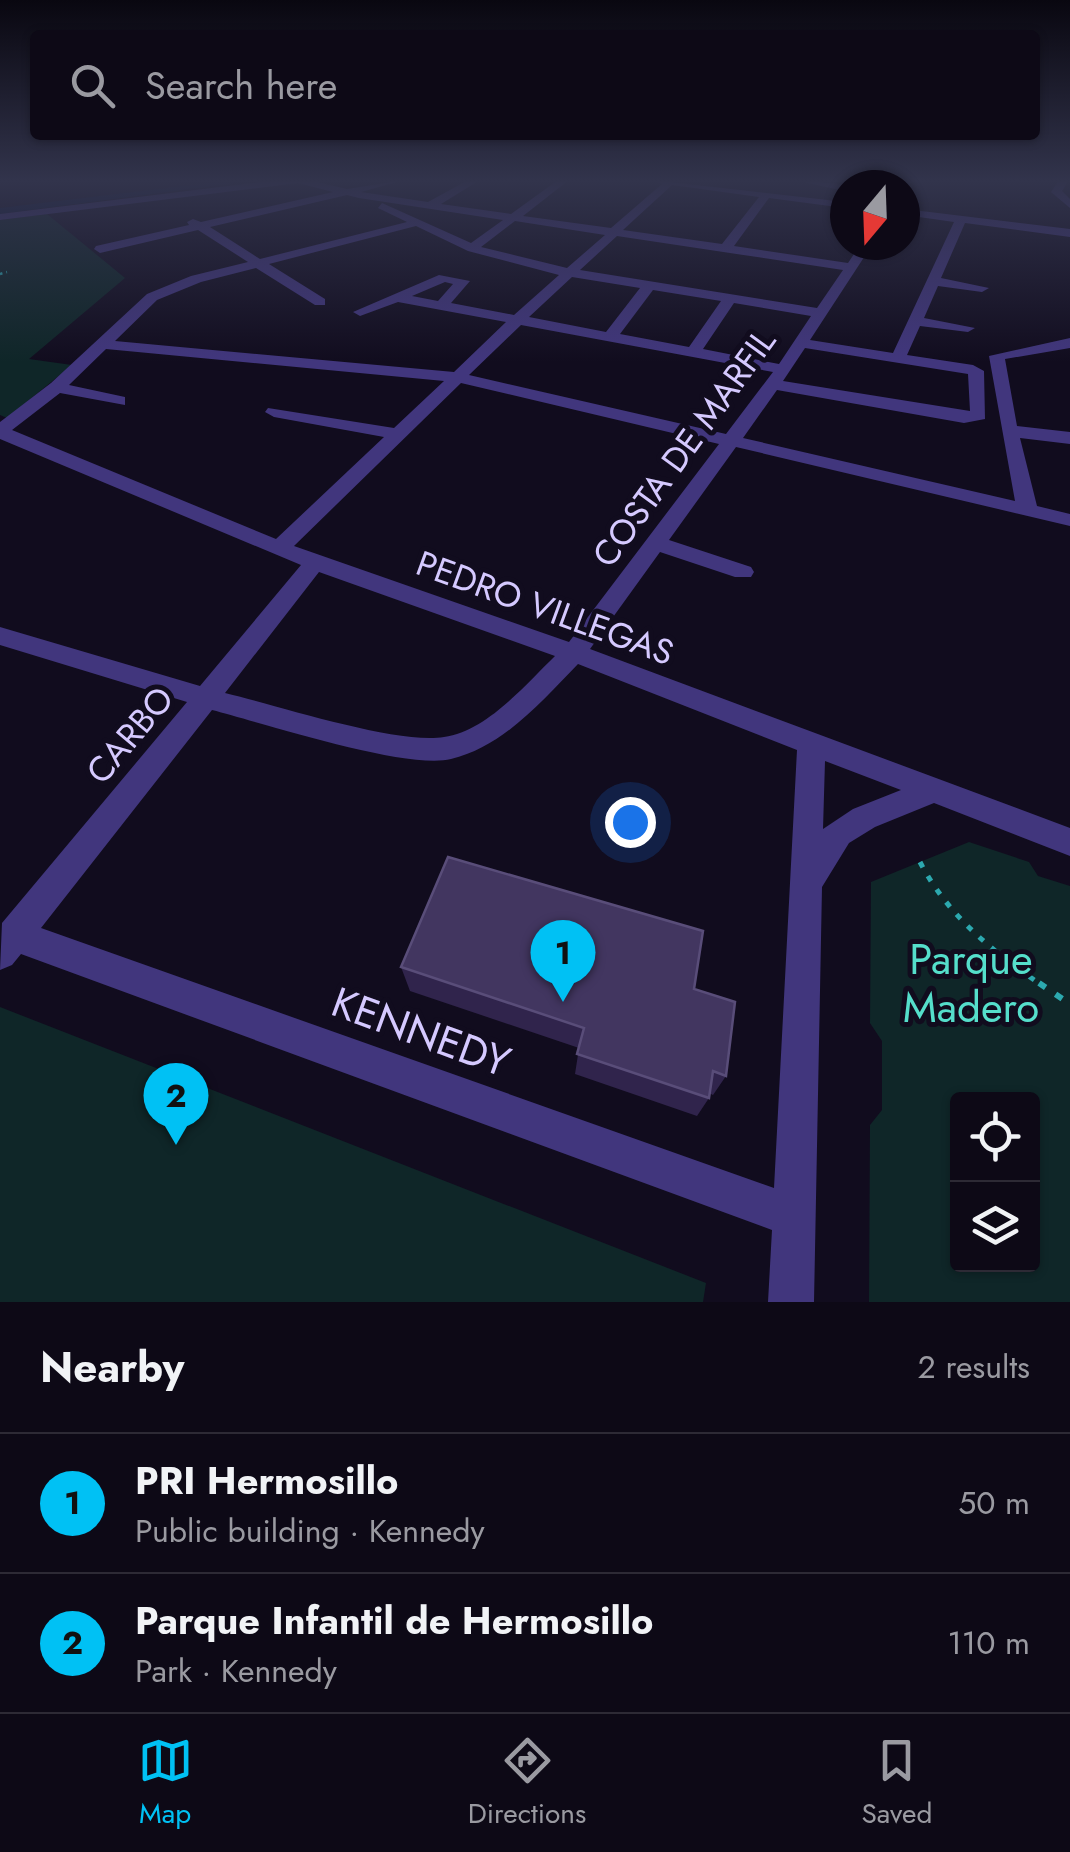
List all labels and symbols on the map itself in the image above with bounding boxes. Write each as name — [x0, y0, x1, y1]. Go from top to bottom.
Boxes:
north arrow — [830, 170, 920, 260]
street label: COSTA DE MARFIL — [580, 318, 788, 577]
street label: PEDRO VILLEGAS — [409, 538, 681, 678]
street label: CARBO — [74, 676, 186, 794]
your location — [605, 797, 656, 848]
pin: 1 — [530, 920, 596, 1002]
park label: Parque Madero — [903, 929, 1039, 1038]
street label: KENNEDY — [323, 972, 519, 1093]
pin: 2 — [144, 1062, 208, 1145]

